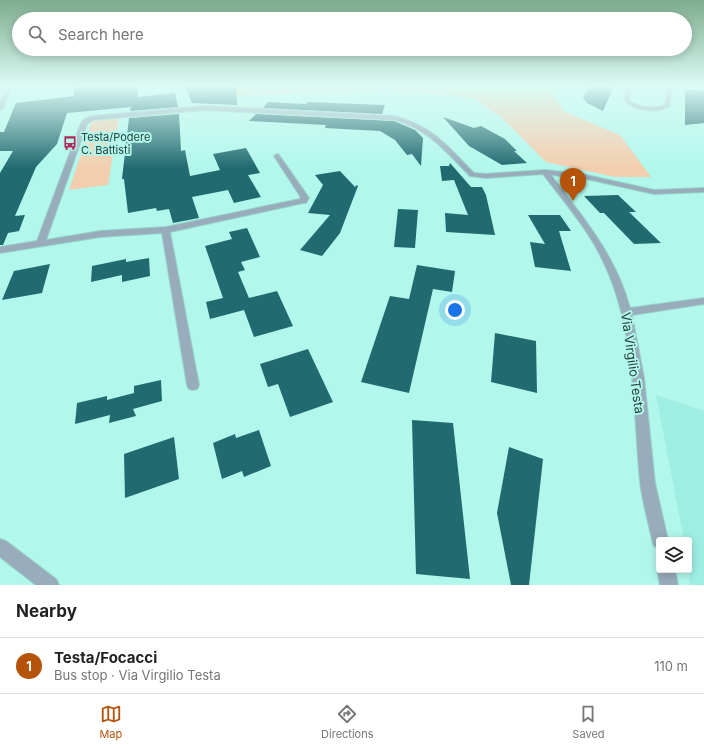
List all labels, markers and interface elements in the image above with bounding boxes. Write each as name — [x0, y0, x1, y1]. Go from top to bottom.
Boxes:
search box — [12, 12, 692, 56]
icon: search — [26, 23, 48, 45]
text: Search here — [58, 25, 144, 44]
place label: Testa/Podere C. Battisti — [81, 130, 150, 157]
bus stop icon: Testa/Podere C. Battisti — [62, 135, 78, 151]
pin: 1 — [560, 168, 586, 201]
your location — [445, 300, 465, 320]
street label: Via Virgilio Testa — [618, 311, 648, 415]
map controls — [656, 537, 692, 573]
button: layers — [656, 537, 692, 573]
text: Nearby — [16, 601, 77, 621]
text: Testa/Focacci — [54, 648, 157, 667]
text: 1 — [26, 658, 32, 674]
text: 110 m — [654, 658, 688, 674]
text: Bus stop · Via Virgilio Testa — [54, 667, 221, 683]
tab: Map — [99, 703, 122, 741]
tab: Directions — [321, 703, 374, 741]
tab: Saved — [572, 703, 605, 741]

